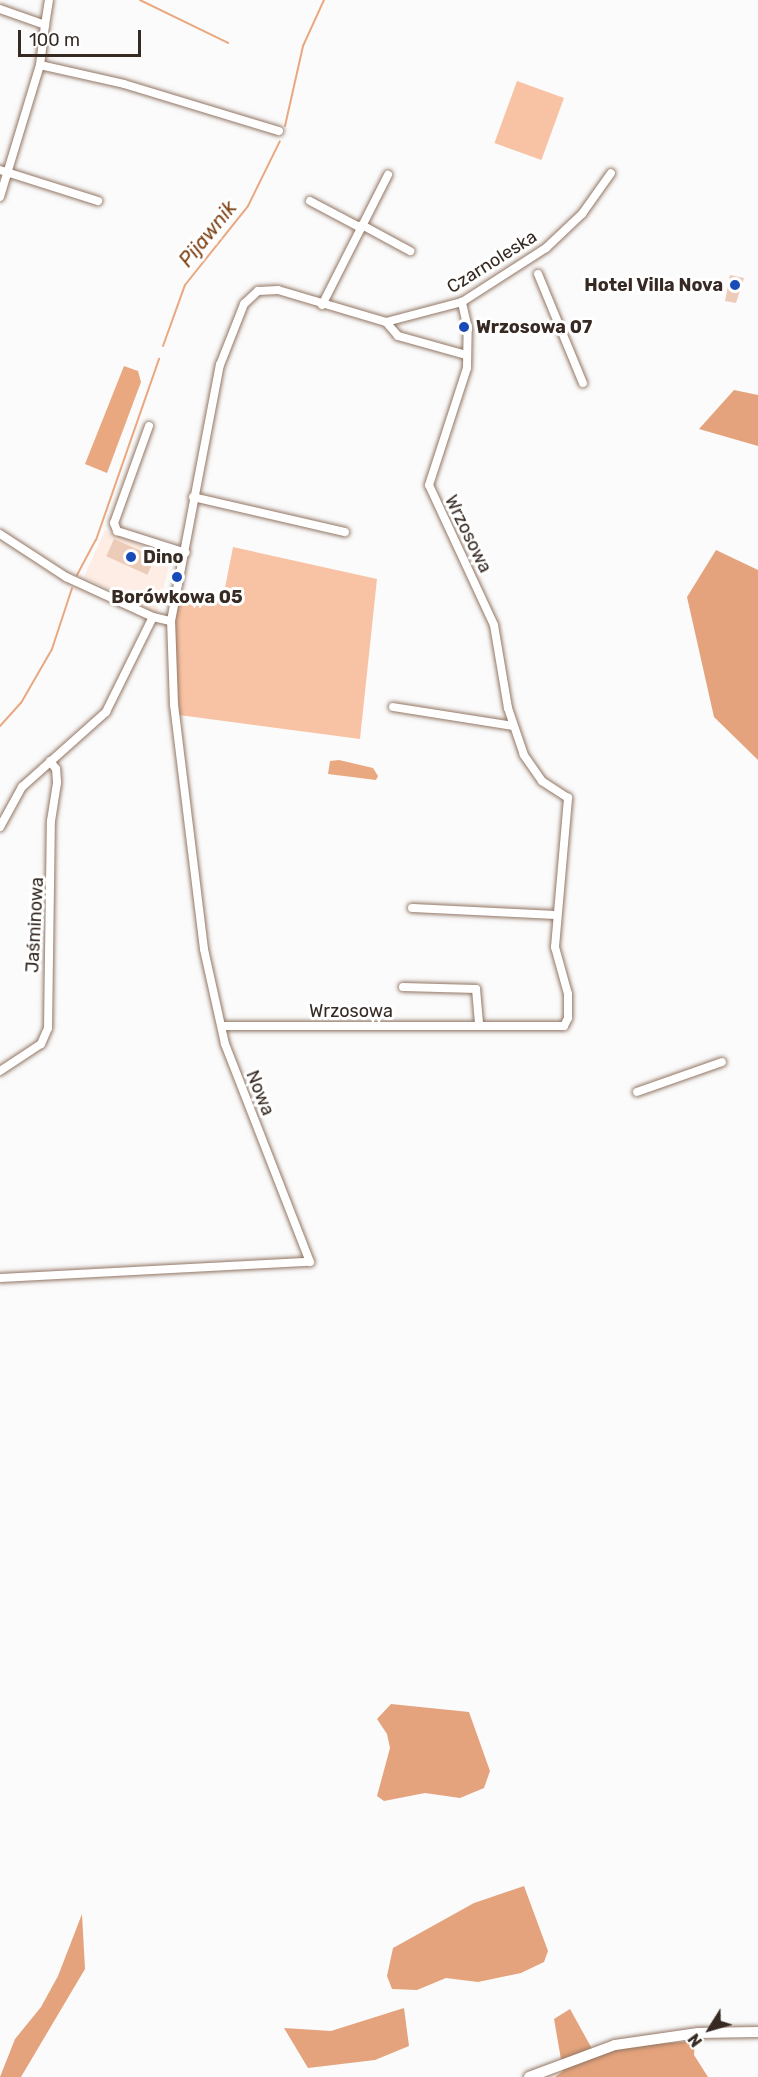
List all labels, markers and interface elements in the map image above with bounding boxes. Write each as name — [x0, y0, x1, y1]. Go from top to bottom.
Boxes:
scale bar — [21, 18, 144, 56]
text: 100 m — [29, 29, 80, 51]
water label: Pijawnik — [174, 196, 242, 272]
street label: Czarnoleska — [443, 226, 541, 298]
place label: Hotel Villa Nova — [584, 274, 723, 296]
marker: Hotel Villa Nova — [728, 278, 742, 292]
place label: Wrzosowa 07 — [476, 316, 592, 338]
marker: Wrzosowa 07 — [457, 320, 471, 334]
street label: Wrzosowa — [440, 492, 496, 576]
place label: Dino — [143, 546, 184, 568]
marker: Dino — [124, 550, 138, 564]
marker: Borówkowa 05 — [170, 570, 184, 584]
place label: Borówkowa 05 — [111, 586, 243, 608]
street label: Jaśminowa — [22, 877, 48, 973]
street label: Wrzosowa — [309, 1000, 393, 1022]
street label: Nowa — [241, 1067, 279, 1119]
north arrow — [680, 1999, 740, 2059]
text: N — [684, 2030, 706, 2050]

